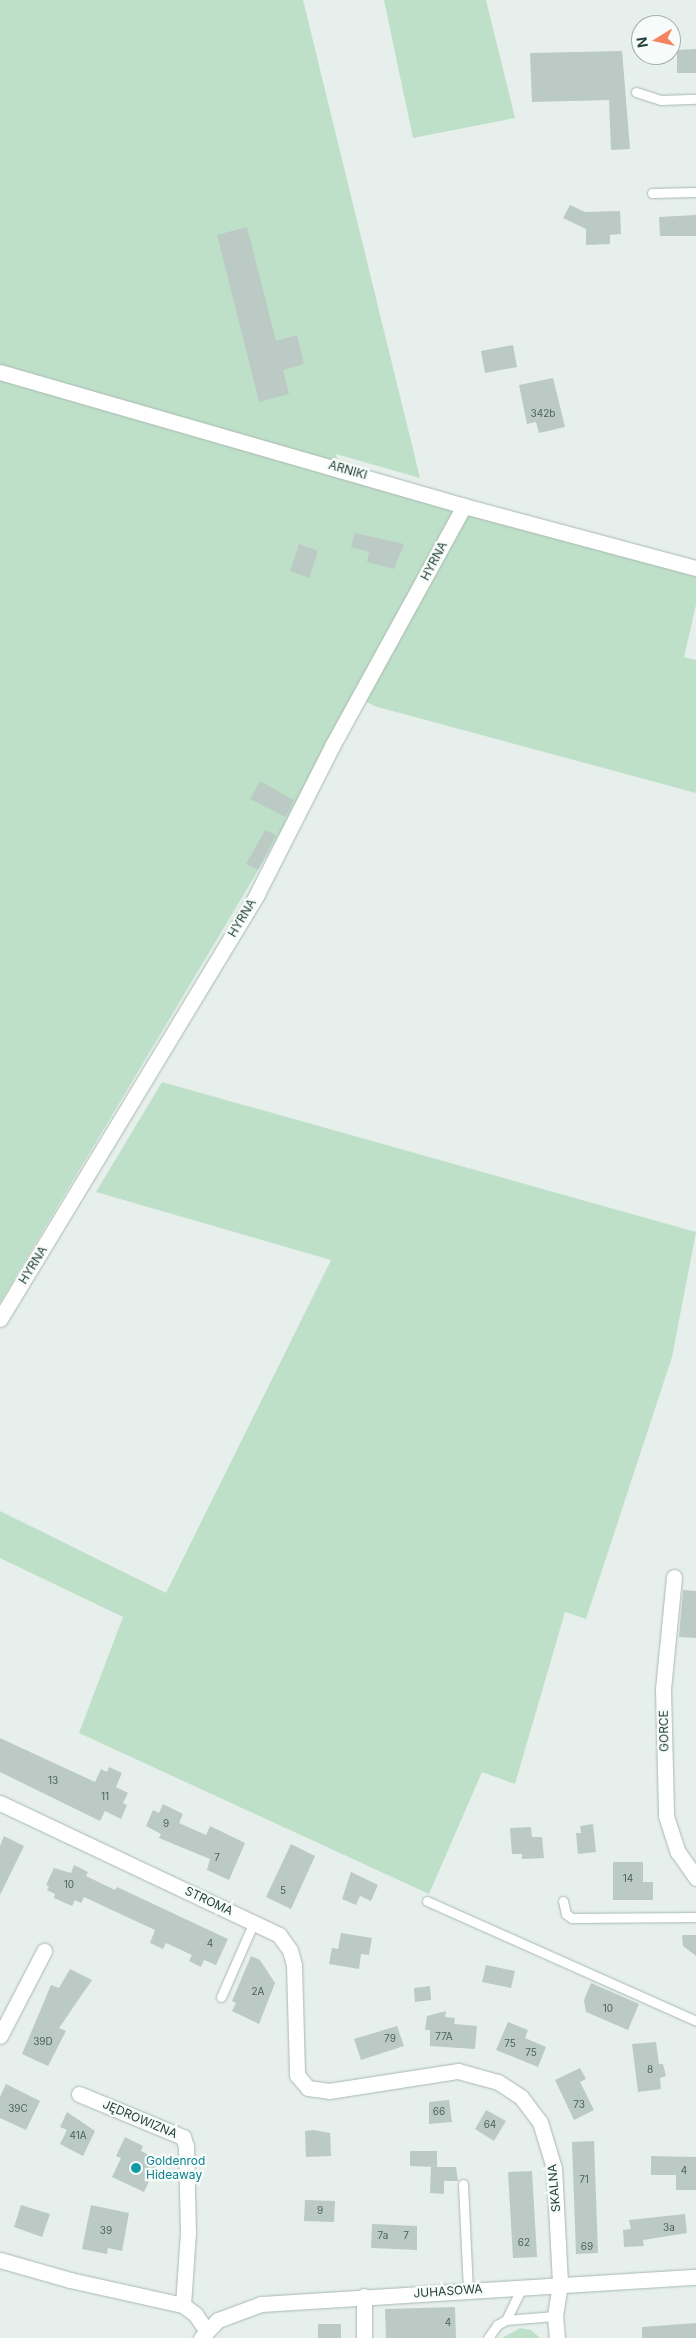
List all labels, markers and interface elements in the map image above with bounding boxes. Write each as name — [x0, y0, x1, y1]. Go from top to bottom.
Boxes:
north arrow — [631, 15, 681, 65]
text: N — [632, 36, 651, 49]
house number: 342b — [531, 408, 555, 420]
street label: ARNIKI — [327, 458, 369, 482]
street label: HYRNA — [418, 539, 450, 583]
street label: HYRNA — [225, 896, 259, 940]
street label: HYRNA — [16, 1243, 50, 1287]
street label: GORCE — [656, 1710, 672, 1752]
house number: 13 — [48, 1775, 58, 1787]
house number: 11 — [101, 1791, 109, 1803]
house number: 9 — [163, 1818, 169, 1830]
house number: 7 — [214, 1852, 220, 1864]
house number: 14 — [623, 1873, 633, 1885]
house number: 10 — [64, 1879, 74, 1891]
street label: STROMA — [183, 1884, 235, 1918]
house number: 5 — [280, 1885, 286, 1897]
house number: 4 — [207, 1938, 213, 1950]
house number: 2A — [252, 1986, 264, 1998]
house number: 10 — [603, 2003, 613, 2015]
house number: 77A — [435, 2031, 453, 2043]
house number: 79 — [384, 2033, 396, 2045]
house number: 39D — [33, 2036, 53, 2048]
house number: 75 — [504, 2038, 516, 2050]
house number: 75 — [525, 2047, 537, 2059]
house number: 8 — [647, 2064, 653, 2076]
street label: JĘDROWIZNA — [101, 2097, 179, 2141]
house number: 73 — [573, 2099, 585, 2111]
house number: 39C — [8, 2103, 28, 2115]
house number: 66 — [433, 2106, 445, 2118]
house number: 64 — [484, 2119, 496, 2131]
house number: 41A — [69, 2130, 87, 2142]
place label: Goldenrod Hideaway — [146, 2154, 205, 2182]
marker: Goldenrod Hideaway — [130, 2162, 142, 2174]
street label: SKALNA — [545, 2163, 563, 2213]
house number: 4 — [681, 2165, 687, 2177]
house number: 71 — [579, 2174, 589, 2186]
house number: 9 — [317, 2205, 323, 2217]
house number: 3a — [663, 2222, 675, 2234]
house number: 39 — [100, 2225, 112, 2237]
house number: 7a — [378, 2230, 388, 2242]
house number: 7 — [403, 2230, 409, 2242]
house number: 62 — [518, 2237, 530, 2249]
house number: 69 — [581, 2241, 593, 2253]
street label: JUHASOWA — [413, 2281, 483, 2301]
house number: 4 — [445, 2317, 451, 2329]

